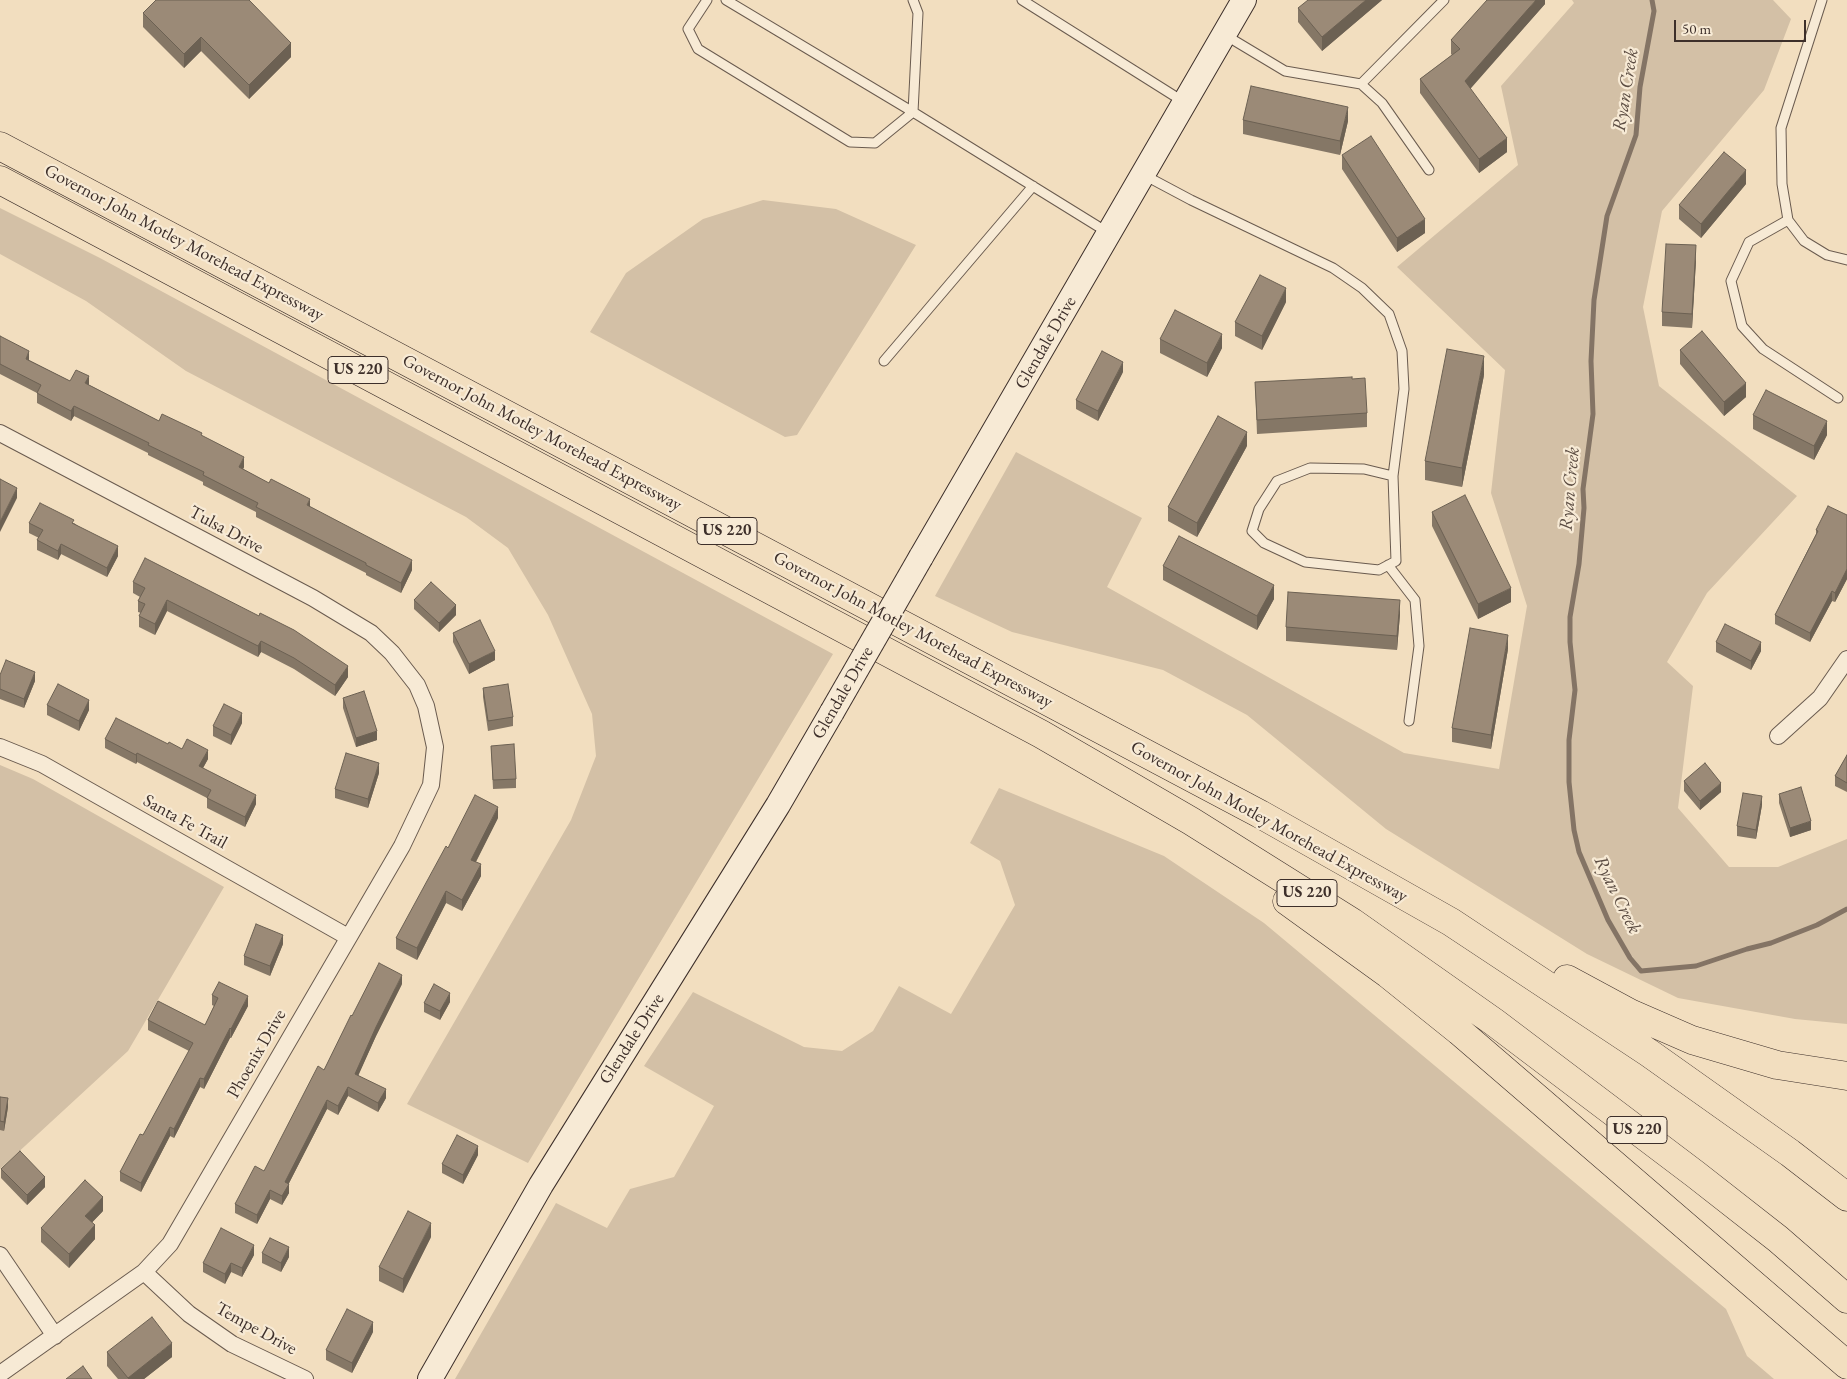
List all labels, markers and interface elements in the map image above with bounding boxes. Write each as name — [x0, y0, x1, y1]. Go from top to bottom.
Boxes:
scale bar — [1677, 10, 1810, 42]
text: 50 m — [1682, 19, 1711, 38]
water label: Ryan Creek — [1608, 47, 1644, 133]
street label: Governor John Motley Morehead Expressway — [41, 160, 327, 326]
street label: Glendale Drive — [1011, 293, 1081, 393]
street label: Governor John Motley Morehead Expressway — [399, 350, 685, 516]
road number: US 220 — [328, 356, 388, 384]
water label: Ryan Creek — [1555, 446, 1585, 532]
street label: Tulsa Drive — [185, 501, 267, 559]
road number: US 220 — [697, 518, 757, 544]
street label: Governor John Motley Morehead Expressway — [770, 547, 1056, 713]
street label: Glendale Drive — [808, 643, 878, 743]
street label: Governor John Motley Morehead Expressway — [1127, 737, 1411, 907]
street label: Santa Fe Trail — [139, 790, 231, 854]
water label: Ryan Creek — [1588, 852, 1646, 938]
road number: US 220 — [1277, 880, 1337, 906]
street label: Glendale Drive — [595, 990, 669, 1088]
street label: Phoenix Drive — [223, 1006, 291, 1102]
road number: US 220 — [1607, 1116, 1667, 1144]
street label: Tempe Drive — [212, 1298, 300, 1360]

